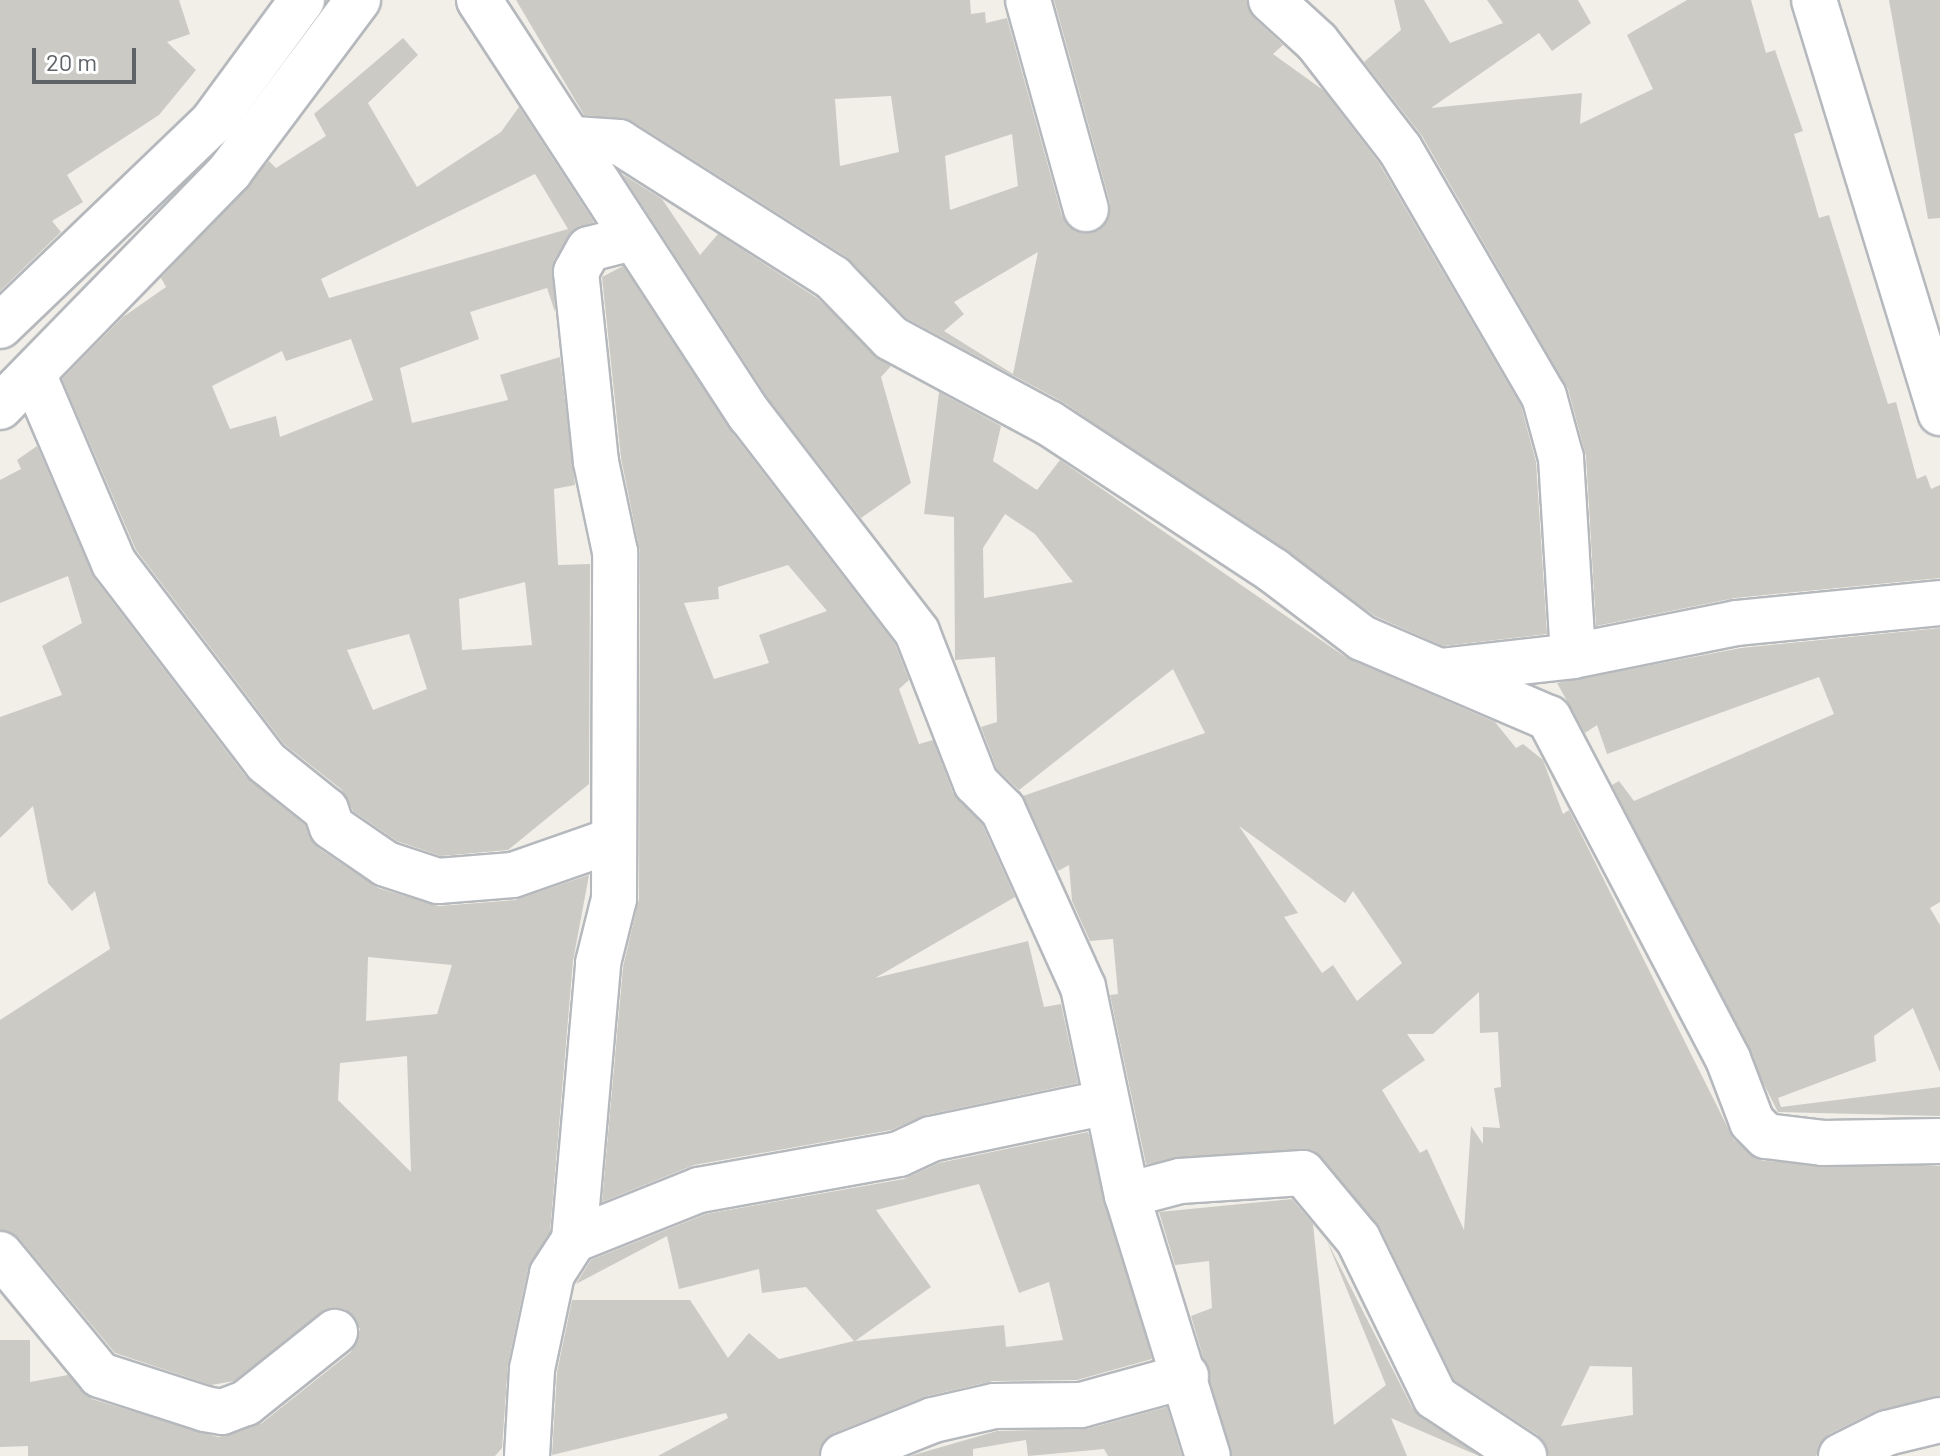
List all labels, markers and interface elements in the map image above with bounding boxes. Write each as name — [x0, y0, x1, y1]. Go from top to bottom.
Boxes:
scale bar — [36, 32, 140, 82]
text: 20 m — [46, 47, 97, 76]

